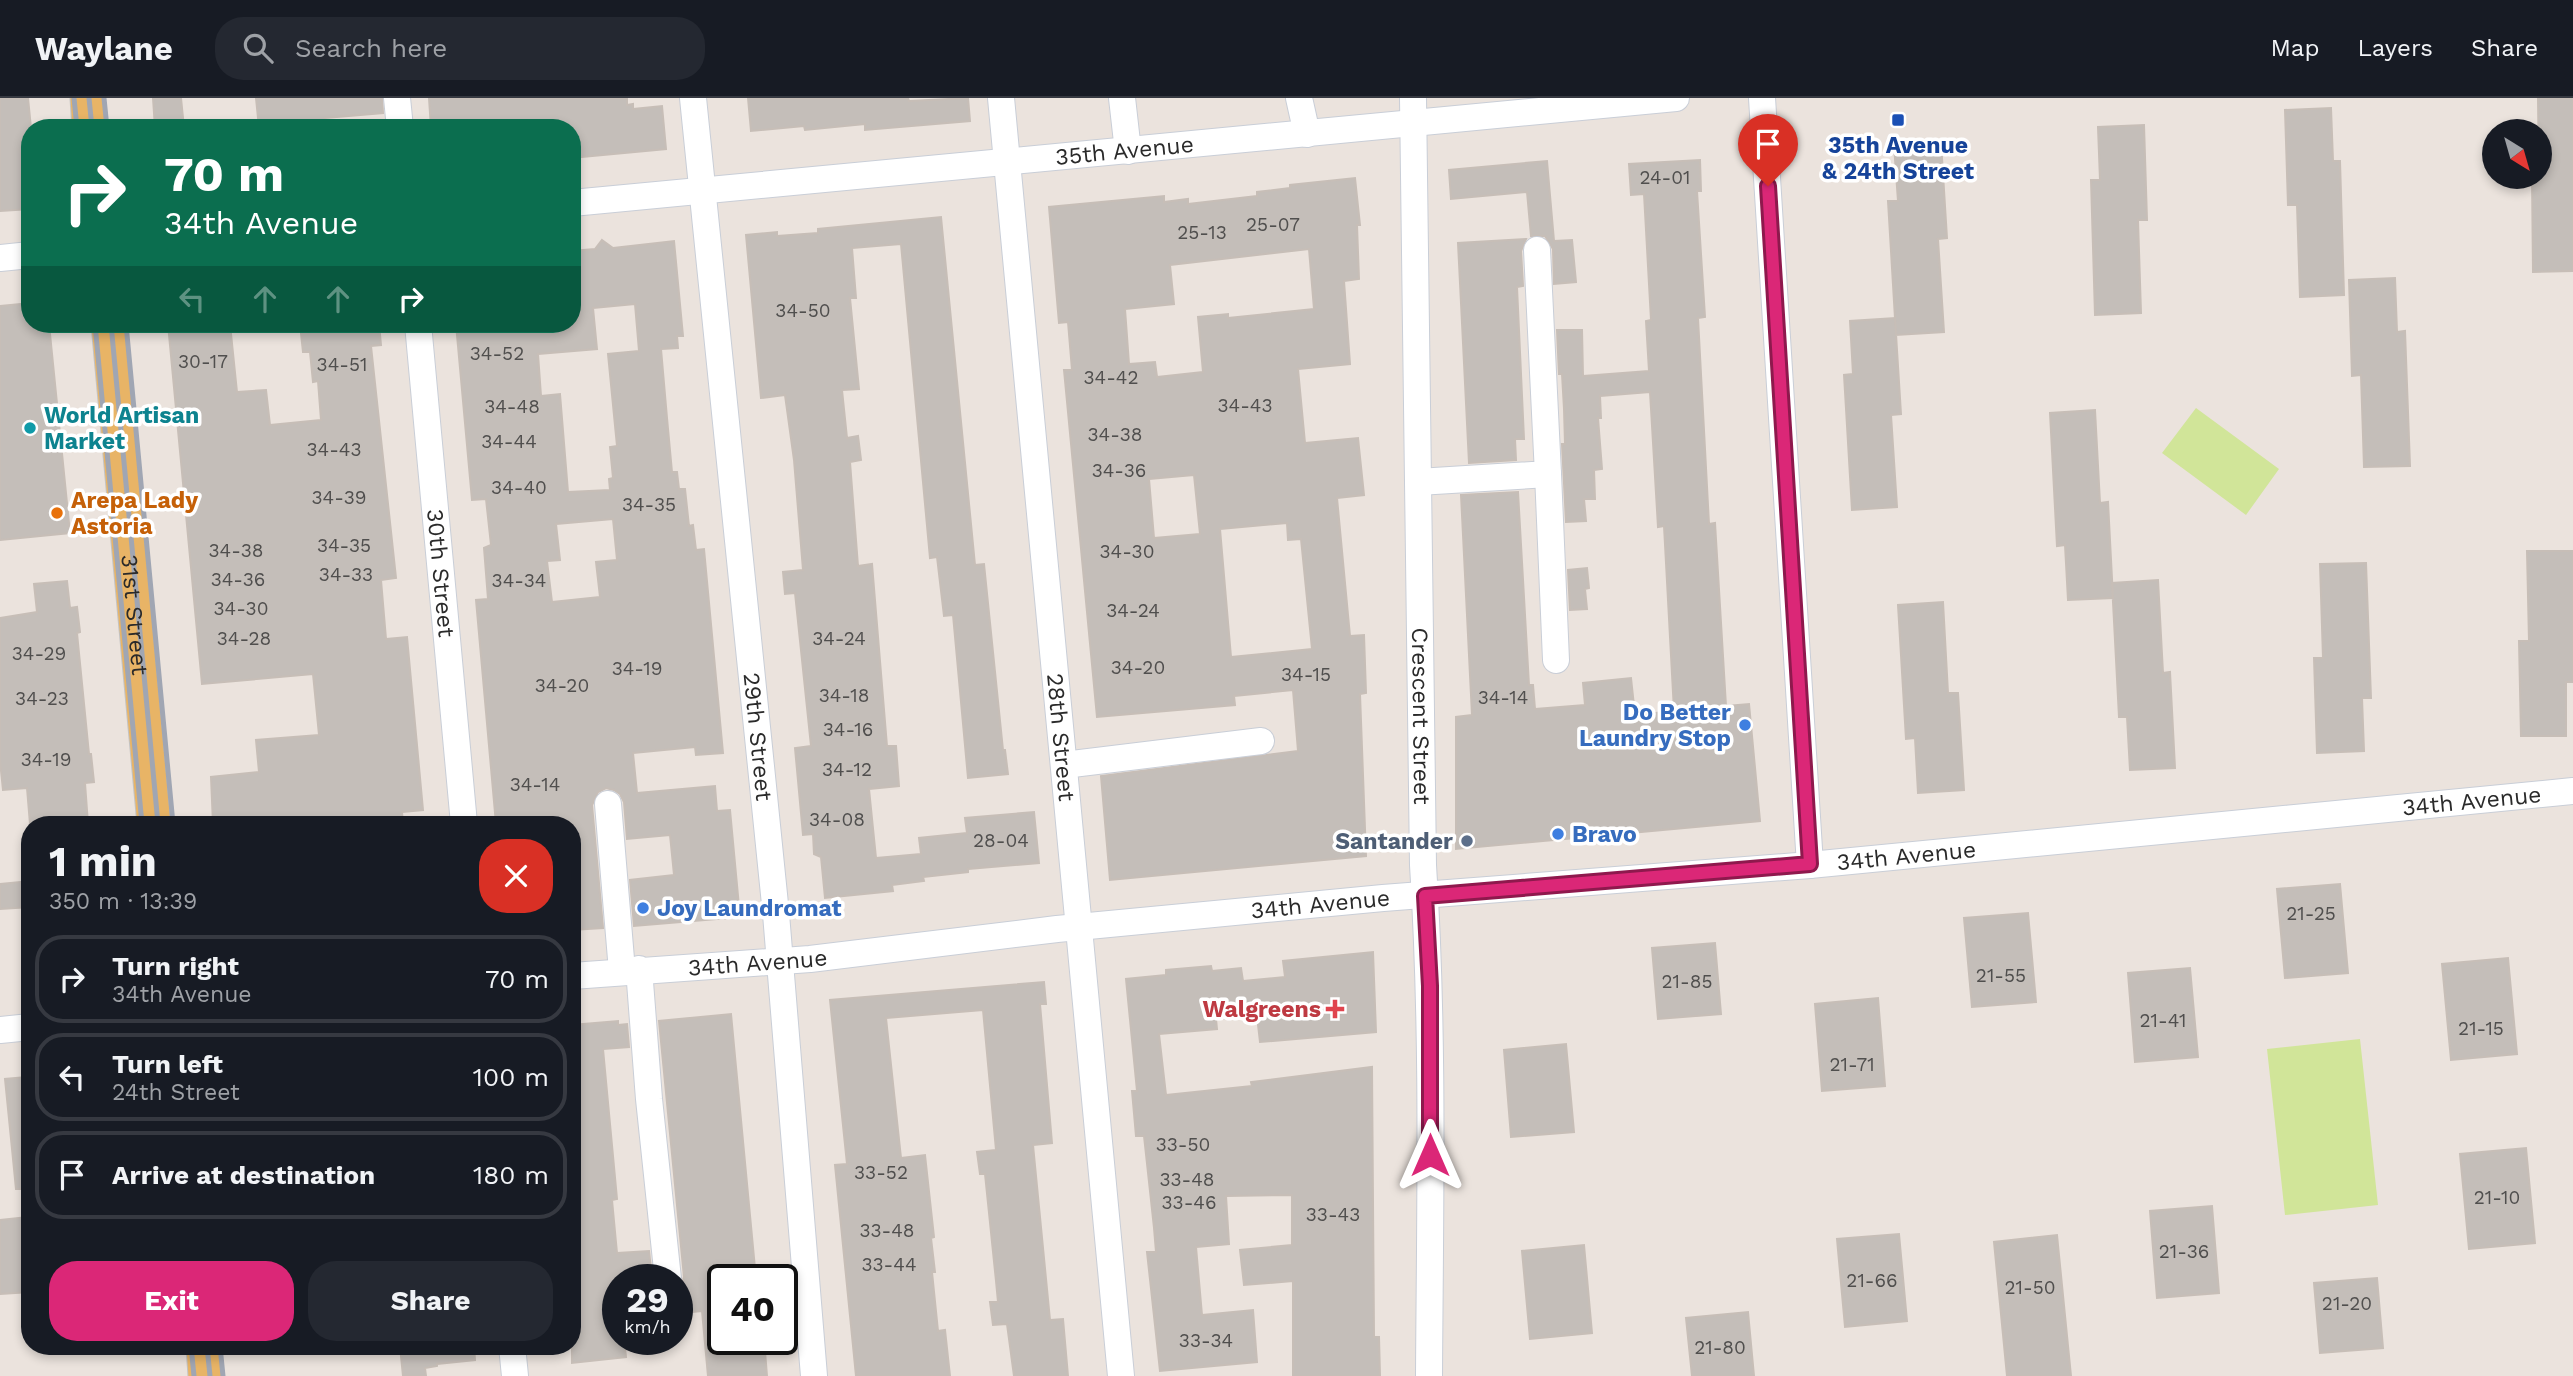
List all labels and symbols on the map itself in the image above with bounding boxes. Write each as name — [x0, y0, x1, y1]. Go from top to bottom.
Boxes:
marker: 35th Avenue & 24th Street — [1890, 112, 1906, 128]
pin — [1738, 114, 1798, 186]
north arrow — [2482, 119, 2552, 189]
street label: 35th Avenue — [1054, 130, 1195, 170]
place label: 35th Avenue & 24th Street — [1822, 132, 1974, 185]
house number: 24-01 — [1639, 166, 1691, 189]
house number: 25-07 — [1246, 213, 1300, 236]
house number: 25-13 — [1177, 221, 1227, 244]
house number: 34-50 — [775, 299, 831, 322]
house number: 34-52 — [470, 342, 524, 365]
house number: 30-17 — [178, 350, 228, 373]
house number: 34-51 — [317, 353, 367, 376]
house number: 34-42 — [1083, 366, 1139, 389]
house number: 34-43 — [1217, 394, 1273, 417]
house number: 34-48 — [484, 395, 540, 418]
place label: World Artisan Market — [44, 402, 199, 455]
marker: World Artisan Market — [22, 420, 38, 436]
house number: 34-38 — [1088, 423, 1142, 446]
house number: 34-44 — [481, 430, 537, 453]
house number: 34-43 — [306, 438, 362, 461]
house number: 34-36 — [1092, 459, 1146, 482]
house number: 34-40 — [491, 476, 547, 499]
house number: 34-39 — [312, 486, 366, 509]
place label: Arepa Lady Astoria — [71, 487, 198, 540]
house number: 34-35 — [622, 493, 676, 516]
marker: Arepa Lady Astoria — [49, 505, 65, 521]
street label: 30th Street — [422, 508, 460, 639]
house number: 34-35 — [317, 534, 371, 557]
house number: 34-38 — [209, 539, 263, 562]
house number: 34-30 — [1099, 540, 1155, 563]
street label: 31st Street — [116, 553, 154, 677]
house number: 34-33 — [319, 563, 373, 586]
house number: 34-36 — [211, 568, 265, 591]
house number: 34-34 — [492, 569, 546, 592]
house number: 34-30 — [213, 597, 269, 620]
house number: 34-24 — [1106, 599, 1160, 622]
house number: 34-28 — [217, 627, 271, 650]
house number: 34-24 — [812, 627, 866, 650]
street label: Crescent Street — [1406, 627, 1436, 805]
house number: 34-29 — [12, 642, 66, 665]
house number: 34-20 — [1111, 656, 1165, 679]
house number: 34-19 — [612, 657, 662, 680]
house number: 34-15 — [1281, 663, 1331, 686]
street label: 29th Street — [738, 671, 778, 802]
street label: 28th Street — [1042, 672, 1081, 803]
house number: 34-20 — [535, 674, 589, 697]
house number: 34-18 — [819, 684, 869, 707]
house number: 34-14 — [1478, 686, 1528, 709]
house number: 34-23 — [15, 687, 69, 710]
place label: Do Better Laundry Stop — [1579, 699, 1731, 752]
marker: Do Better Laundry Stop — [1737, 717, 1753, 733]
house number: 34-16 — [823, 718, 873, 741]
house number: 34-19 — [21, 748, 71, 771]
house number: 34-12 — [822, 758, 872, 781]
house number: 34-14 — [510, 773, 560, 796]
street label: 34th Avenue — [2401, 781, 2543, 821]
house number: 34-08 — [809, 808, 865, 831]
place label: Bravo — [1572, 821, 1637, 848]
marker: Bravo — [1550, 826, 1566, 842]
place label: Santander — [1335, 828, 1453, 855]
house number: 28-04 — [973, 829, 1029, 852]
marker: Santander — [1459, 833, 1475, 849]
street label: 34th Avenue — [1836, 835, 1977, 876]
street label: 34th Avenue — [1250, 884, 1391, 924]
place label: Joy Laundromat — [657, 895, 841, 922]
marker: Joy Laundromat — [635, 900, 651, 916]
house number: 21-25 — [2286, 902, 2336, 925]
street label: 34th Avenue — [687, 944, 829, 981]
house number: 21-55 — [1976, 964, 2026, 987]
house number: 21-85 — [1662, 970, 1712, 993]
place label: Walgreens — [1202, 996, 1321, 1023]
marker: Walgreens — [1327, 1001, 1343, 1017]
house number: 21-41 — [2140, 1009, 2186, 1032]
house number: 21-15 — [2458, 1017, 2504, 1040]
house number: 21-71 — [1829, 1053, 1875, 1076]
position arrow — [1393, 1118, 1467, 1192]
house number: 33-50 — [1156, 1133, 1210, 1156]
house number: 33-52 — [854, 1161, 908, 1184]
house number: 33-48 — [1159, 1168, 1215, 1191]
house number: 21-10 — [2474, 1186, 2520, 1209]
house number: 33-46 — [1161, 1191, 1217, 1214]
house number: 33-43 — [1306, 1203, 1360, 1226]
house number: 33-48 — [859, 1219, 915, 1242]
house number: 21-36 — [2159, 1240, 2209, 1263]
house number: 33-44 — [861, 1253, 917, 1276]
speed limit sign: 40 — [707, 1264, 798, 1355]
house number: 21-66 — [1846, 1269, 1898, 1292]
house number: 21-50 — [2004, 1276, 2056, 1299]
house number: 21-20 — [2322, 1292, 2372, 1315]
house number: 33-34 — [1179, 1329, 1233, 1352]
house number: 21-80 — [1694, 1336, 1746, 1359]

